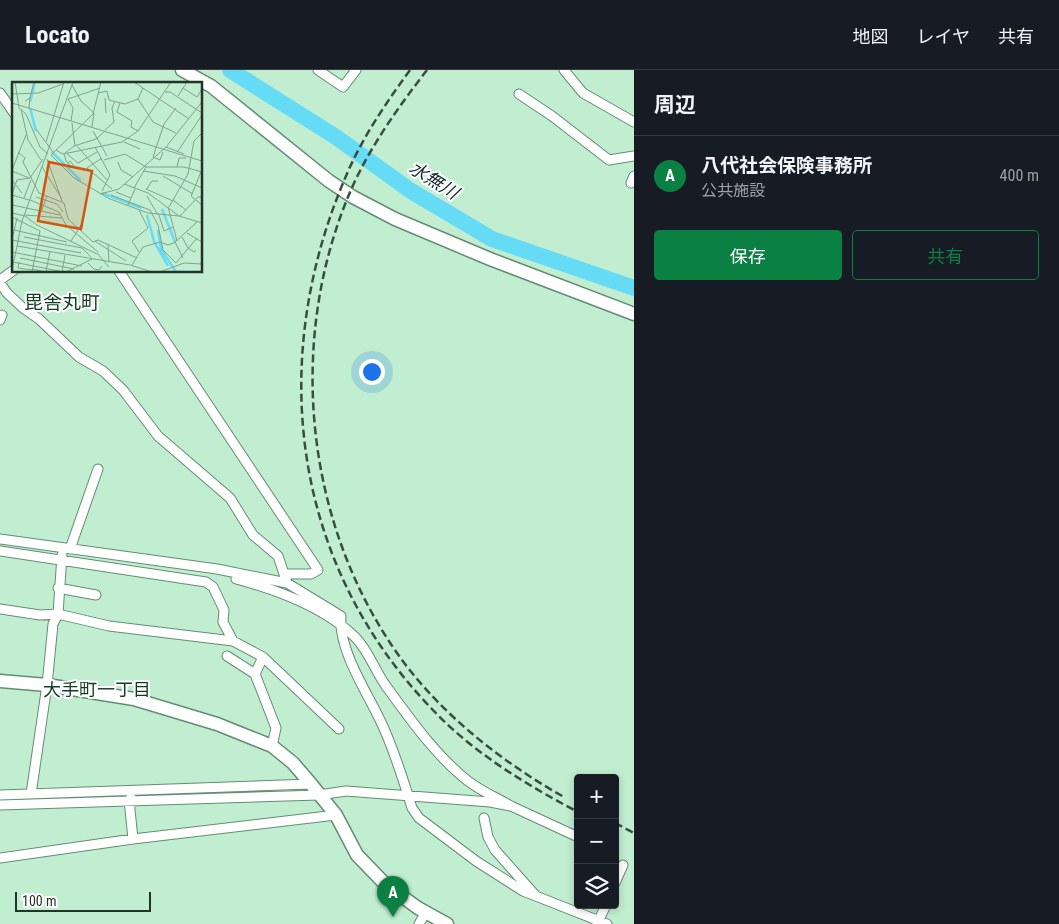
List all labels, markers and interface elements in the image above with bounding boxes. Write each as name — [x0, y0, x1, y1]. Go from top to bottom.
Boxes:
text: Locato — [25, 21, 90, 49]
text: 地図 — [853, 26, 889, 47]
text: レイヤ — [917, 26, 970, 47]
text: 共有 — [998, 26, 1034, 47]
inset map — [12, 82, 202, 272]
text: 周辺 — [654, 93, 696, 117]
text: 八代社会保険事務所 — [701, 154, 872, 177]
water label: 水無川 — [406, 157, 464, 204]
text: A — [665, 166, 675, 185]
text: 400 m — [1000, 166, 1039, 185]
text: 公共施設 — [701, 181, 765, 200]
button: 保存 — [654, 230, 842, 280]
button: 共有 — [852, 230, 1039, 280]
district label: 毘舎丸町 — [24, 291, 100, 314]
your location — [359, 359, 385, 385]
district label: 大手町一丁目 — [43, 679, 151, 700]
map controls — [574, 774, 619, 909]
button: + — [574, 774, 619, 819]
button: − — [574, 819, 619, 864]
button: layers — [574, 864, 619, 909]
pin: A — [377, 876, 409, 917]
scale bar — [15, 889, 151, 912]
text: 100 m — [22, 893, 57, 909]

